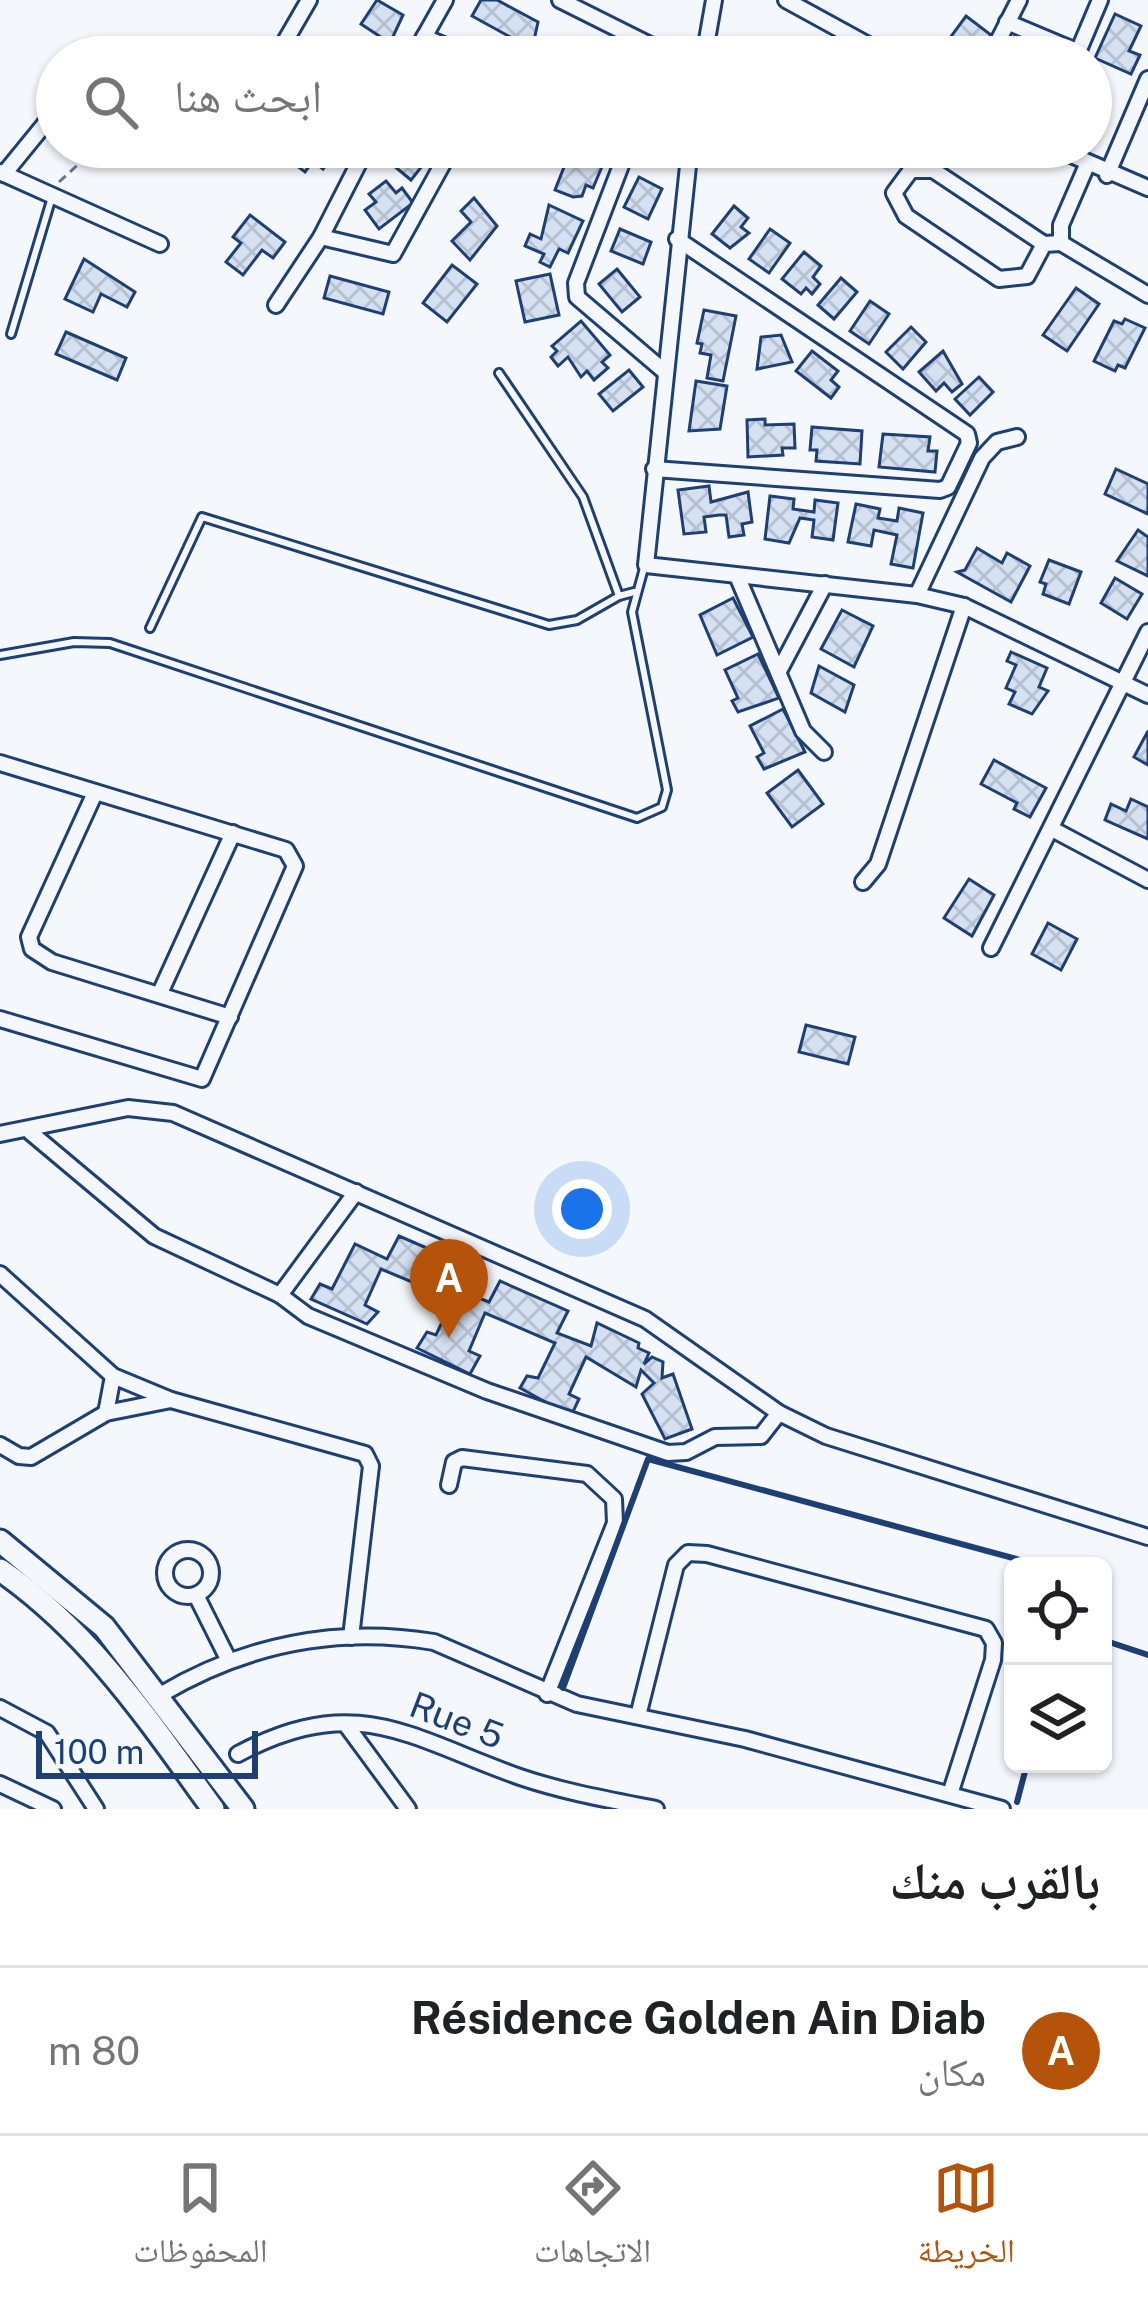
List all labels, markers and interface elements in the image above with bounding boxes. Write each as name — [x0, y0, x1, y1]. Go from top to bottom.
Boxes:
search box — [36, 36, 1112, 168]
icon: search — [78, 69, 144, 135]
text: ابحث هنا — [174, 69, 322, 122]
your location — [552, 1179, 612, 1239]
pin: A — [410, 1239, 488, 1338]
map controls — [1004, 1557, 1112, 1773]
button: locate — [1004, 1557, 1112, 1665]
button: layers — [1004, 1665, 1112, 1773]
street label: Rue 5 — [404, 1683, 510, 1757]
scale bar — [36, 1725, 258, 1778]
text: 100 m — [54, 1733, 144, 1771]
text: بالقرب منك — [889, 1851, 1100, 1910]
text: Résidence Golden Ain Diab — [411, 1991, 986, 2044]
text: 80 m — [48, 2028, 140, 2074]
text: A — [1047, 2028, 1075, 2074]
text: مكان — [918, 2049, 986, 2095]
tab: المحفوظات — [133, 2155, 268, 2283]
tab: الاتجاهات — [534, 2155, 651, 2283]
tab: الخريطة — [918, 2155, 1015, 2283]

